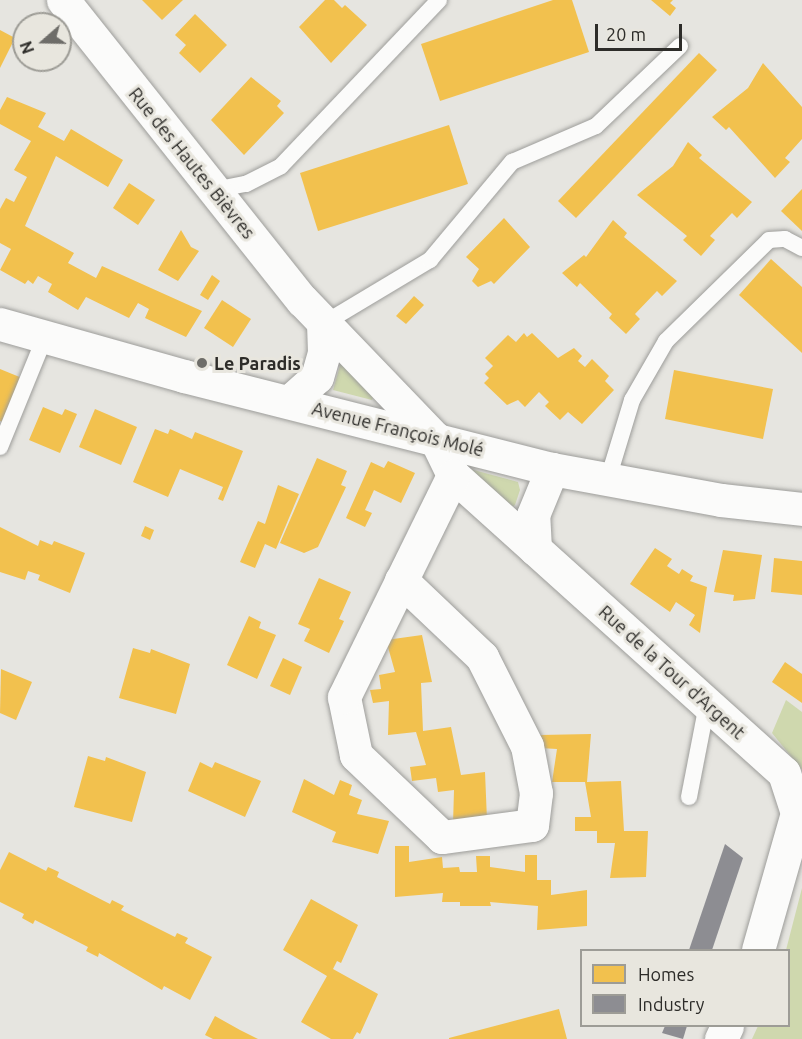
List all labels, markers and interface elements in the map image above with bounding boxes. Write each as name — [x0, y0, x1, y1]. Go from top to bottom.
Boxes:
north arrow — [12, 12, 72, 72]
scale bar — [598, 12, 685, 50]
text: 20 m — [606, 24, 646, 44]
text: N — [16, 39, 37, 56]
street label: Rue des Hautes Bièvres — [124, 83, 260, 243]
place label: Le Paradis — [214, 352, 301, 374]
marker: Le Paradis — [195, 356, 209, 370]
street label: Avenue François Molé — [310, 397, 486, 461]
street label: Rue de la Tour d'Argent — [595, 601, 749, 743]
legend — [580, 949, 790, 1027]
text: Homes — [638, 964, 694, 984]
text: Industry — [638, 994, 704, 1014]

